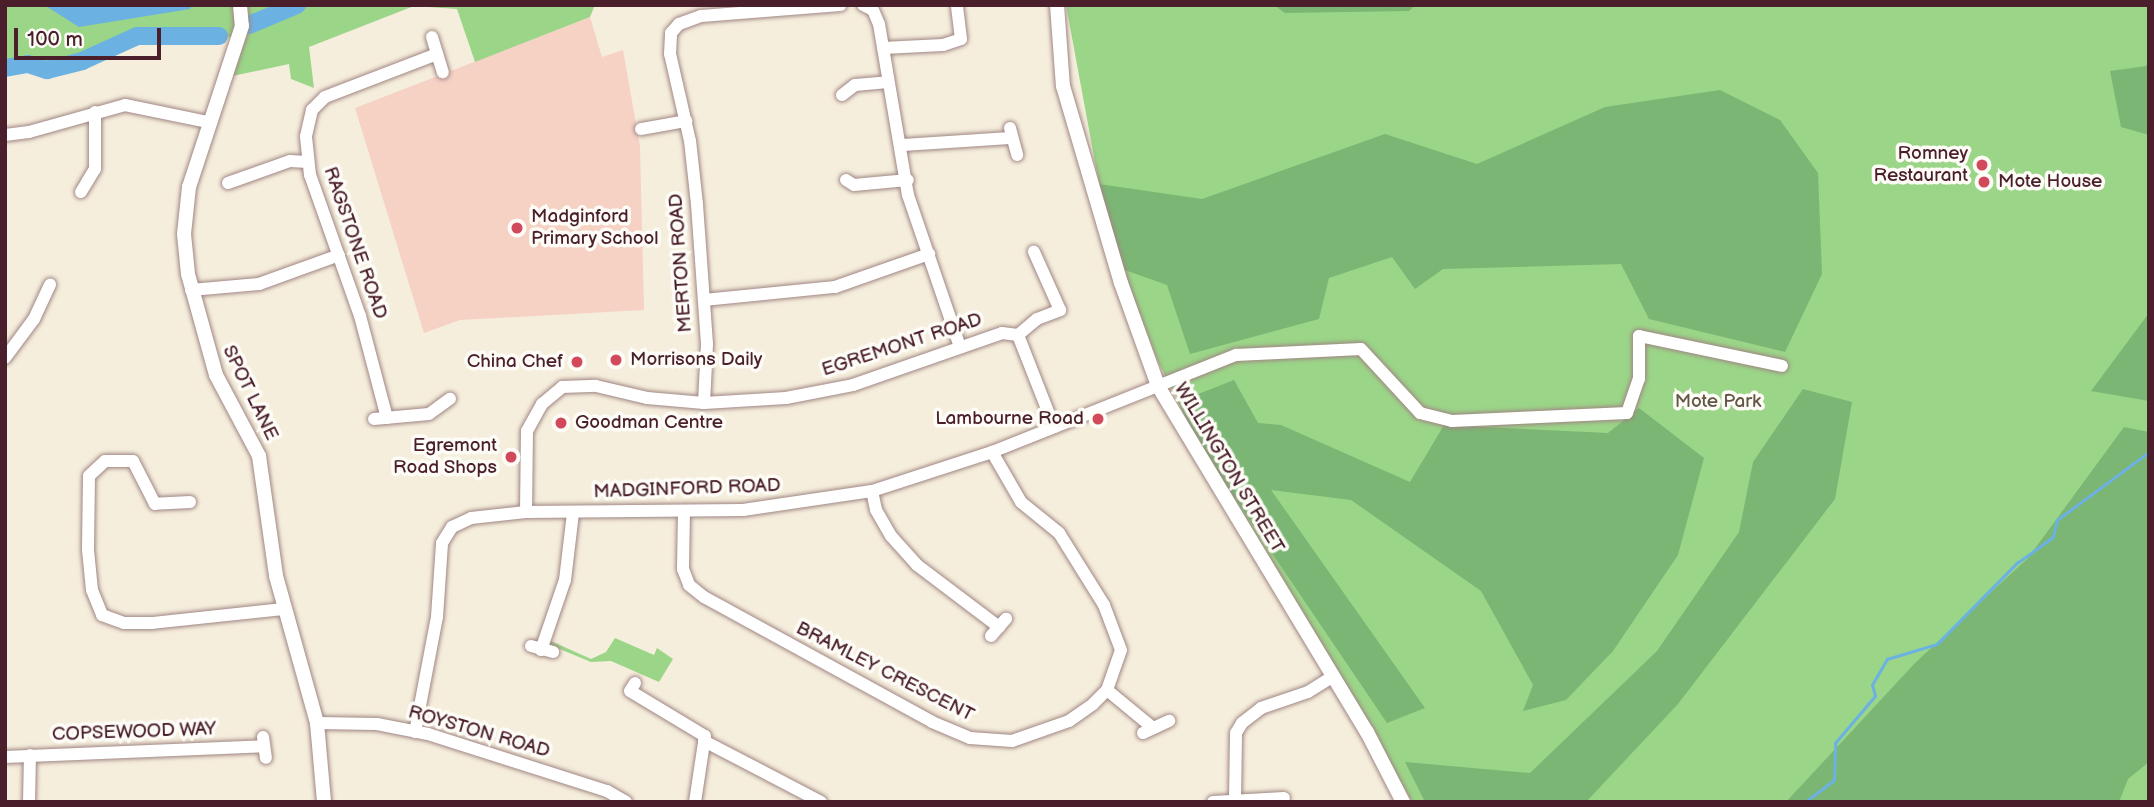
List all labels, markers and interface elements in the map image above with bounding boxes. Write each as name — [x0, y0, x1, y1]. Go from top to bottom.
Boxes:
scale bar — [18, 14, 164, 58]
text: 100 m — [27, 27, 83, 52]
place label: Romney Restaurant — [1873, 143, 1968, 187]
marker: Romney Restaurant — [1974, 157, 1990, 173]
street label: RAGSTONE ROAD — [318, 164, 392, 322]
place label: Mote House — [1998, 171, 2102, 193]
marker: Mote House — [1976, 174, 1992, 190]
street label: MERTON ROAD — [665, 193, 697, 333]
place label: Madginford Primary School — [531, 206, 660, 250]
marker: Madginford Primary School — [509, 220, 525, 236]
street label: EGREMONT ROAD — [819, 308, 985, 382]
street label: SPOT LANE — [217, 342, 283, 444]
place label: Morrisons Daily — [630, 349, 762, 371]
place label: China Chef — [467, 351, 563, 373]
marker: Morrisons Daily — [608, 352, 624, 368]
marker: China Chef — [569, 354, 585, 370]
street label: WILLINGTON STREET — [1169, 378, 1289, 558]
park label: Mote Park — [1675, 391, 1761, 413]
place label: Lambourne Road — [935, 408, 1084, 430]
marker: Lambourne Road — [1090, 411, 1106, 427]
place label: Goodman Centre — [575, 412, 723, 434]
marker: Goodman Centre — [553, 415, 569, 431]
place label: Egremont Road Shops — [393, 435, 497, 479]
marker: Egremont Road Shops — [503, 449, 519, 465]
street label: MADGINFORD ROAD — [593, 474, 781, 504]
street label: BRAMLEY CRESCENT — [792, 617, 978, 727]
street label: ROYSTON ROAD — [405, 701, 553, 763]
street label: COPSEWOOD WAY — [51, 718, 217, 746]

